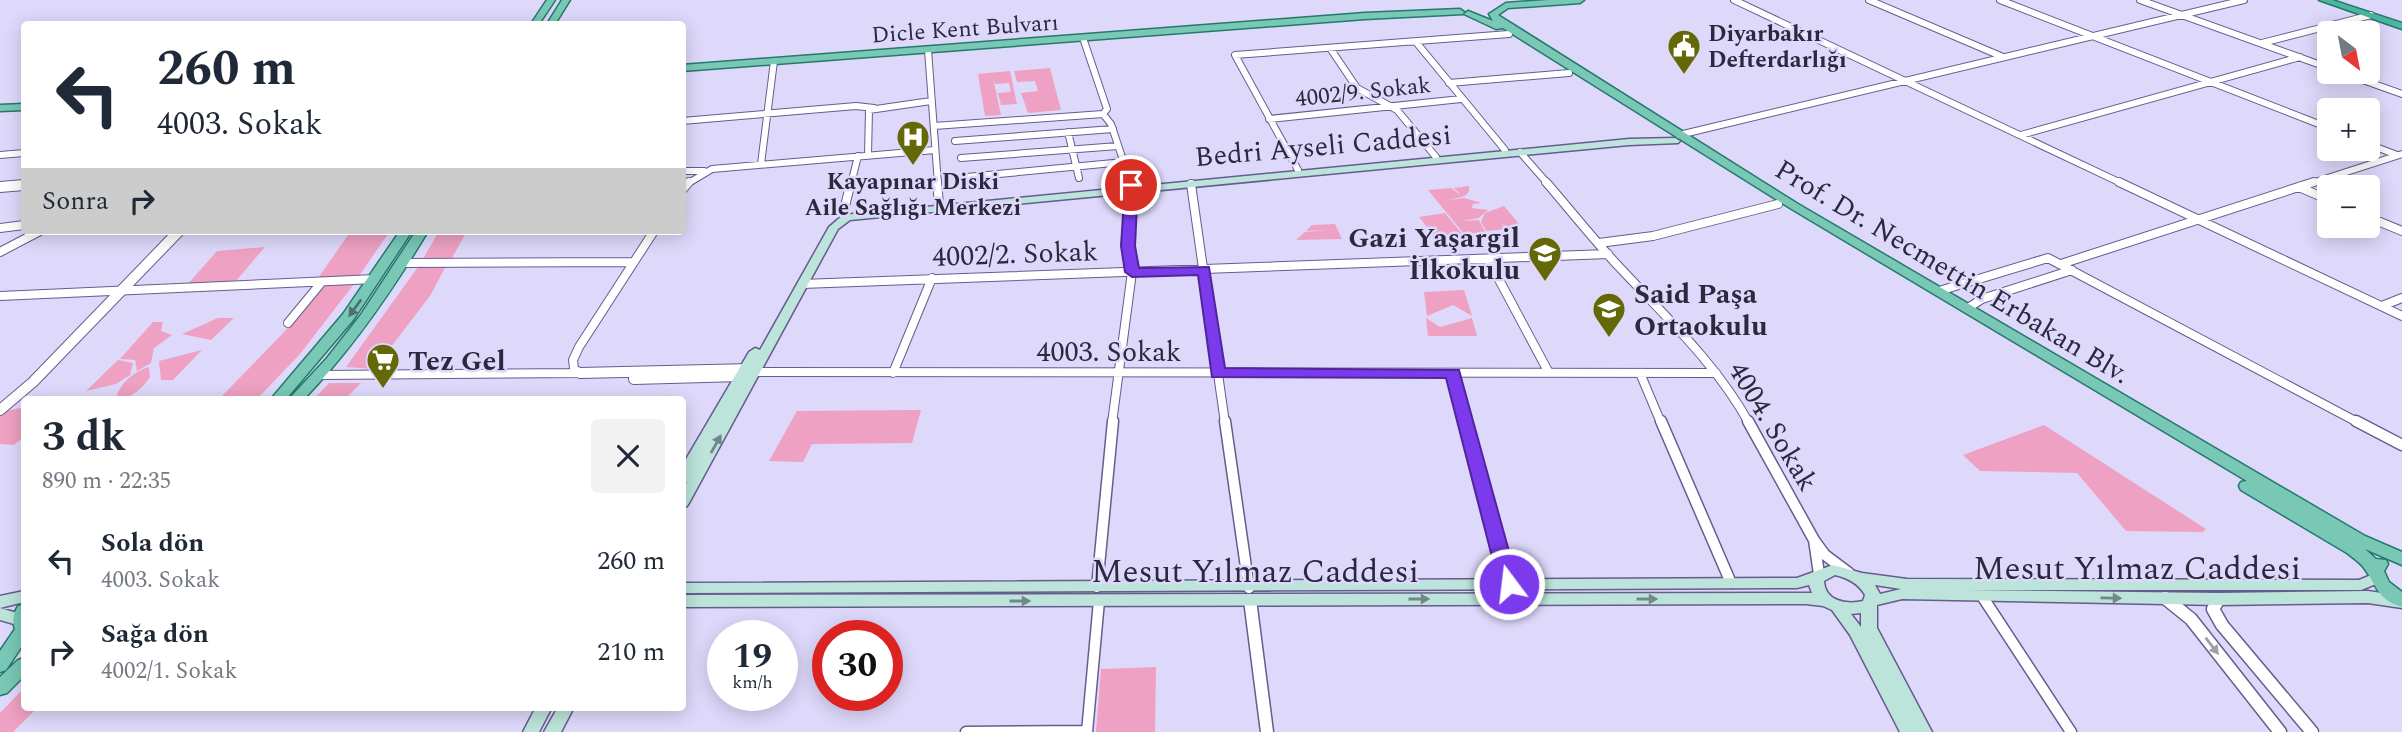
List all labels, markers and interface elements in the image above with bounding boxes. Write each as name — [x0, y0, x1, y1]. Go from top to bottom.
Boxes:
street label: Dicle Kent Bulvarı — [870, 5, 1060, 53]
place label: Diyarbakır Defterdarlığı — [1708, 17, 1847, 78]
north arrow — [2317, 21, 2380, 84]
map controls — [2317, 21, 2380, 238]
public building icon: Diyarbakır Defterdarlığı — [1665, 27, 1703, 76]
text: 260 m — [157, 32, 296, 107]
icon: left — [42, 49, 133, 140]
street label: 4002/9. Sokak — [1294, 68, 1433, 117]
button: + — [2317, 98, 2380, 161]
text: 4003. Sokak — [157, 100, 323, 149]
street label: Bedri Ayseli Caddesi — [1193, 114, 1453, 179]
hospital icon: Kayapınar Diski Aile Sağlığı Merkezi — [894, 118, 932, 167]
street label: Prof. Dr. Necmettin Erbakan Blv. — [1766, 149, 2138, 396]
pin — [1101, 155, 1161, 215]
place label: Kayapınar Diski Aile Sağlığı Merkezi — [805, 165, 1021, 226]
icon: arrive — [1112, 166, 1150, 204]
button: − — [2317, 175, 2380, 238]
text: Sonra — [42, 181, 109, 221]
icon: right — [123, 182, 161, 220]
place label: Gazi Yaşargil İlkokulu — [1348, 217, 1520, 292]
street label: 4002/2. Sokak — [931, 230, 1099, 279]
school or university icon: Gazi Yaşargil İlkokulu — [1526, 234, 1564, 283]
place label: Said Paşa Ortaokulu — [1634, 273, 1768, 348]
school or university icon: Said Paşa Ortaokulu — [1590, 290, 1628, 339]
one-way arrow — [348, 299, 362, 317]
street label: 4003. Sokak — [1037, 331, 1181, 374]
place label: Tez Gel — [408, 340, 506, 383]
supermarket icon: Tez Gel — [364, 341, 402, 390]
street label: 4004. Sokak — [1717, 354, 1828, 500]
text: 3 dk — [42, 406, 126, 469]
button: close — [591, 419, 665, 493]
one-way arrow — [710, 434, 722, 453]
text: 890 m · 22:35 — [42, 464, 171, 499]
text: Sola dön — [101, 523, 204, 563]
text: 260 m — [597, 541, 665, 581]
icon: left — [42, 542, 80, 580]
street label: Mesut Yılmaz Caddesi — [1973, 544, 2301, 594]
street label: Mesut Yılmaz Caddesi — [1091, 547, 1419, 597]
position arrow — [1472, 547, 1546, 621]
text: 4003. Sokak — [101, 563, 220, 598]
one-way arrow — [2100, 592, 2122, 603]
one-way arrow — [1408, 593, 1430, 605]
one-way arrow — [1636, 593, 1658, 605]
one-way arrow — [1009, 595, 1031, 607]
text: Sağa dön — [101, 614, 209, 654]
speed limit sign: 30 — [812, 620, 903, 711]
text: 19 — [733, 630, 772, 683]
text: 210 m — [597, 632, 665, 672]
icon: right — [42, 633, 80, 671]
one-way arrow — [2205, 636, 2220, 654]
text: 4002/1. Sokak — [101, 654, 237, 689]
text: km/h — [732, 669, 773, 696]

